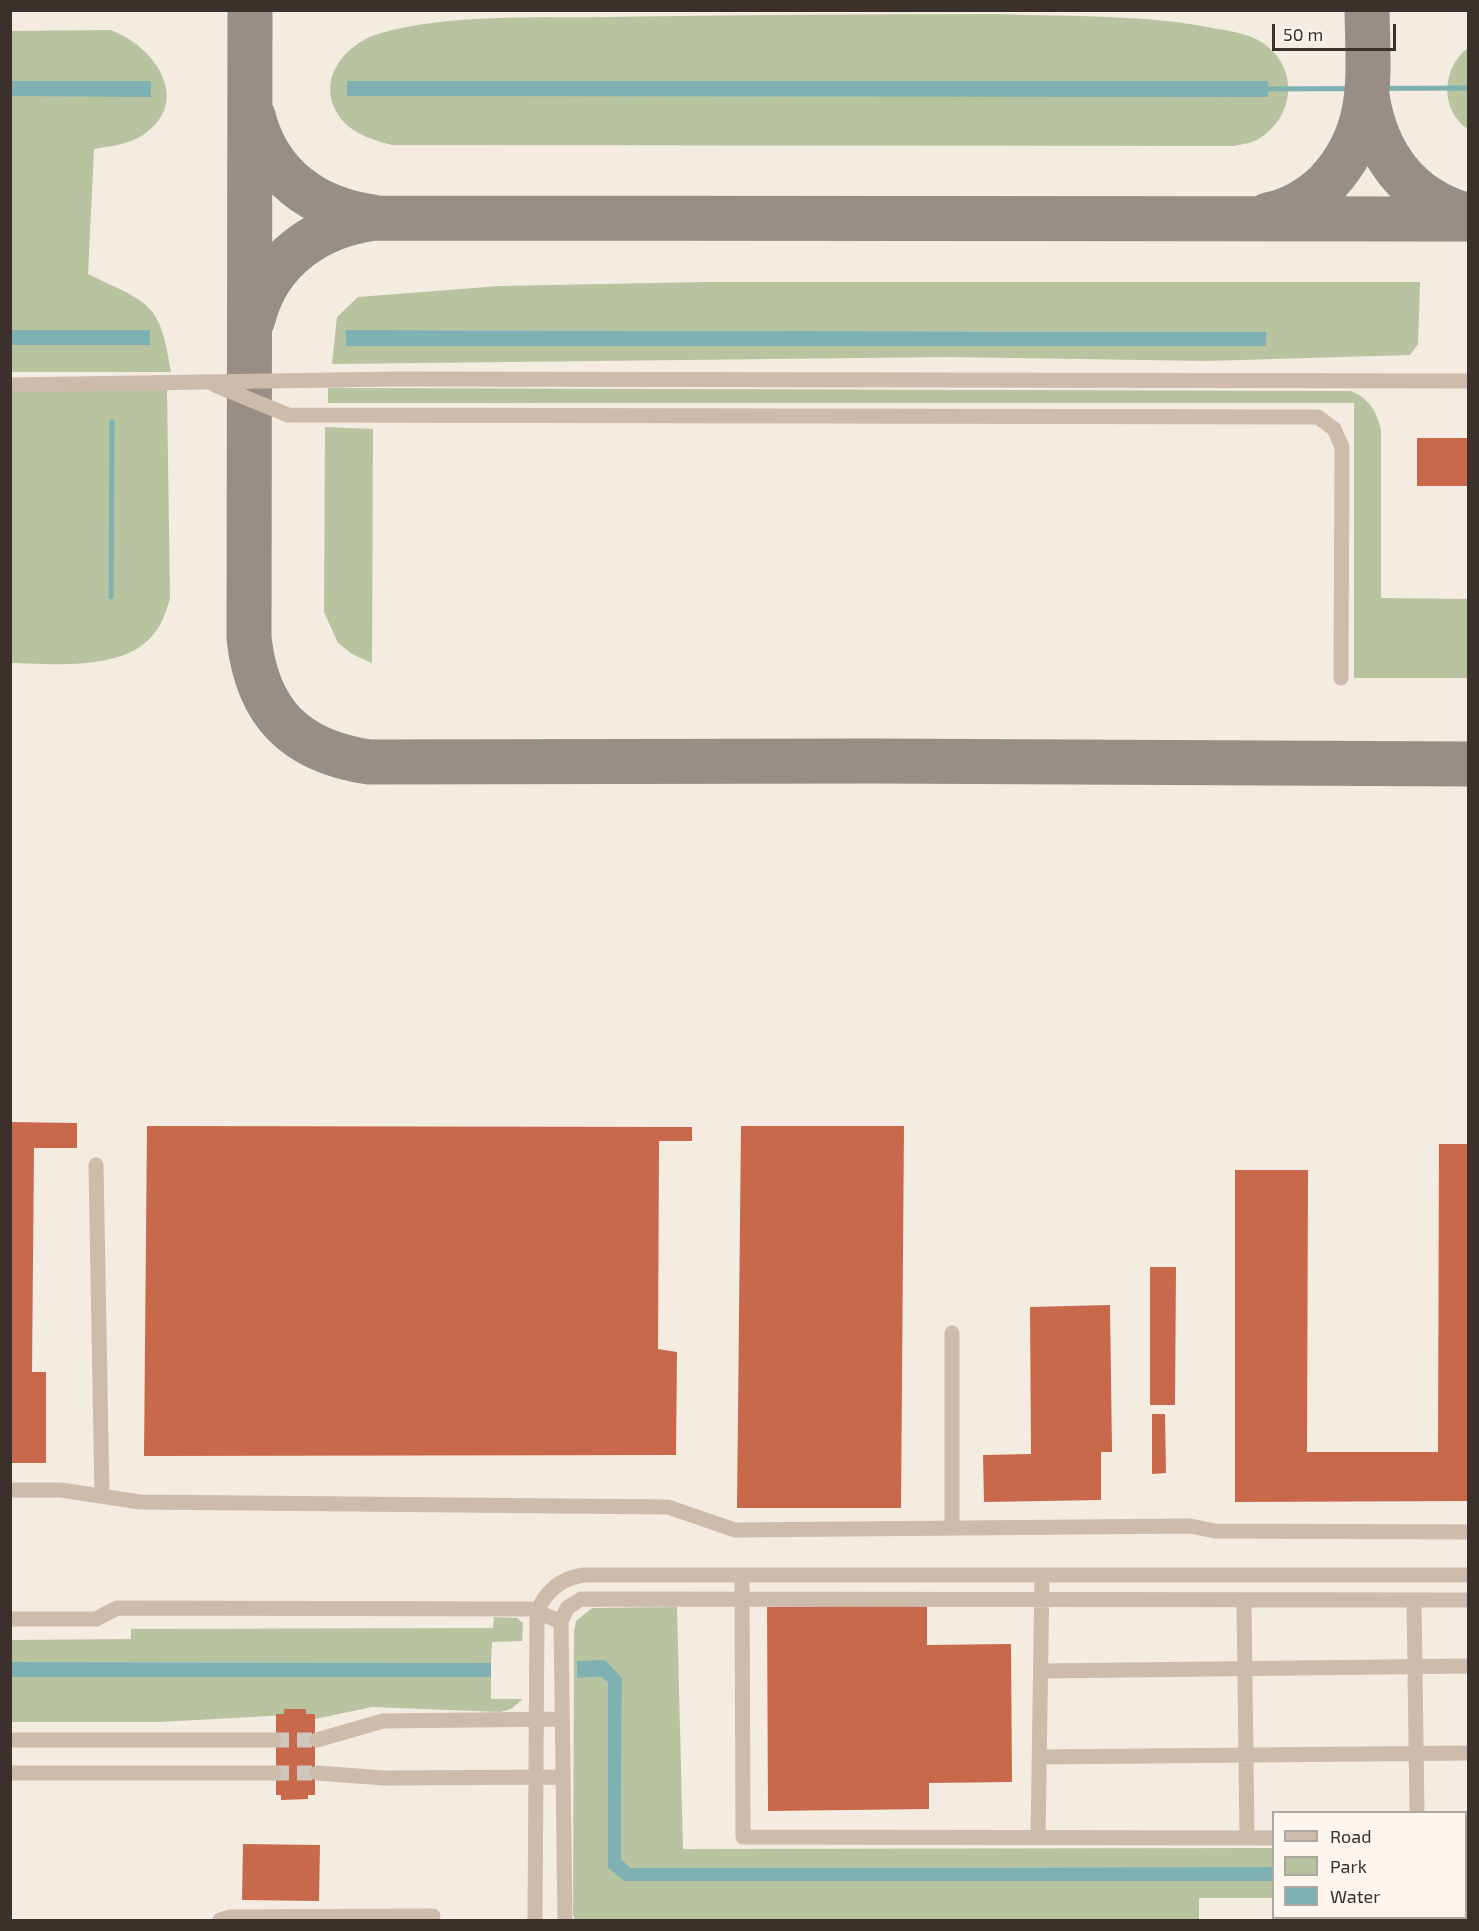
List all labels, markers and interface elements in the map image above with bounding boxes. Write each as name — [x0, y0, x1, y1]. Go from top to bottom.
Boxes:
scale bar — [1275, 12, 1400, 50]
text: 50 m — [1283, 23, 1323, 45]
legend — [1272, 1811, 1467, 1919]
text: Road — [1330, 1825, 1371, 1847]
text: Park — [1330, 1855, 1367, 1877]
text: Water — [1330, 1885, 1380, 1907]

